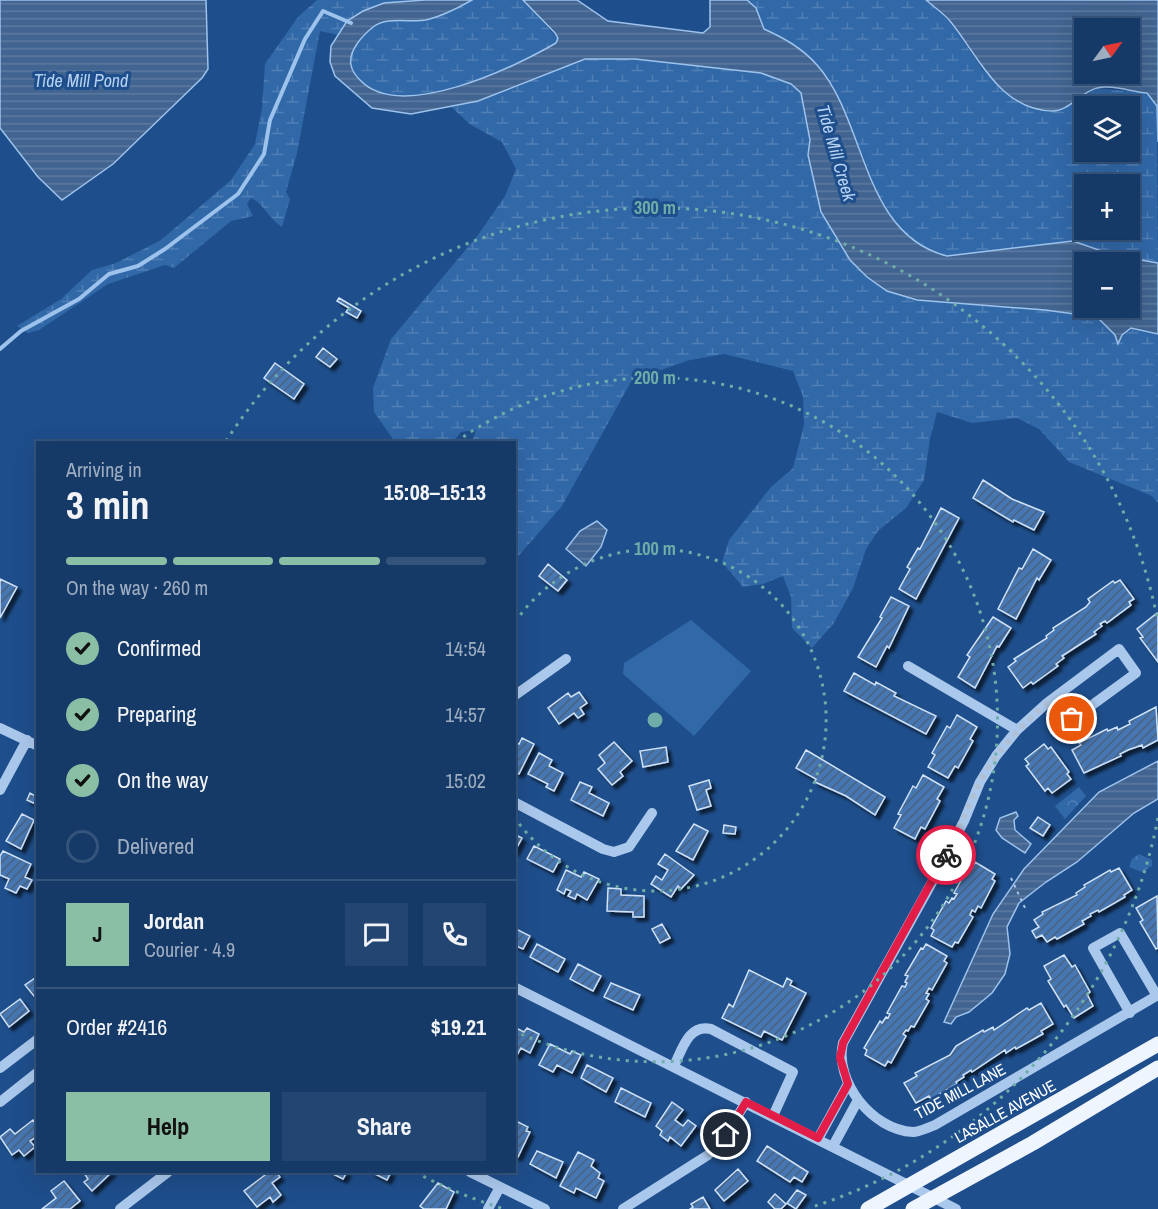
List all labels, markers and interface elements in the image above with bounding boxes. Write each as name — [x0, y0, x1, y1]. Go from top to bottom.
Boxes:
north arrow — [1074, 18, 1140, 84]
map controls — [1074, 18, 1140, 318]
water label: Tide Mill Pond — [34, 68, 129, 93]
button: layers — [1074, 96, 1140, 162]
water label: Tide Mill Creek — [811, 102, 862, 205]
button: + — [1074, 174, 1140, 240]
text: 300 m — [634, 195, 676, 220]
button: − — [1074, 252, 1140, 318]
text: 200 m — [634, 365, 676, 390]
text: Arriving in — [66, 456, 142, 483]
text: 15:08–15:13 — [384, 477, 486, 507]
text: 3 min — [66, 479, 150, 531]
text: 100 m — [634, 536, 676, 561]
text: On the way · 260 m — [66, 574, 208, 601]
icon: check — [66, 632, 99, 665]
text: Confirmed — [117, 633, 201, 663]
text: 14:54 — [445, 635, 486, 662]
pin — [1046, 693, 1097, 744]
icon: check — [66, 698, 99, 731]
text: Preparing — [117, 699, 196, 729]
text: 14:57 — [445, 701, 486, 728]
icon: bag — [1055, 702, 1088, 735]
centre of rings — [645, 710, 665, 730]
icon: check — [66, 764, 99, 797]
text: On the way — [117, 765, 208, 795]
text: 15:02 — [445, 767, 486, 794]
courier — [916, 825, 976, 885]
text: Delivered — [117, 831, 194, 861]
icon: bike — [930, 839, 963, 872]
button: chat — [345, 903, 408, 966]
button: phone — [423, 903, 486, 966]
text: Jordan — [144, 906, 204, 936]
text: J — [92, 919, 103, 949]
text: Courier · 4.9 — [144, 936, 235, 963]
text: Order #2416 — [66, 1012, 167, 1042]
text: $19.21 — [431, 1012, 486, 1042]
street label: TIDE MILL LANE — [911, 1058, 1009, 1124]
street label: LASALLE AVENUE — [950, 1074, 1060, 1148]
button: Help — [66, 1092, 270, 1161]
button: Share — [282, 1092, 486, 1161]
pin — [700, 1109, 751, 1160]
icon: home — [709, 1118, 742, 1151]

